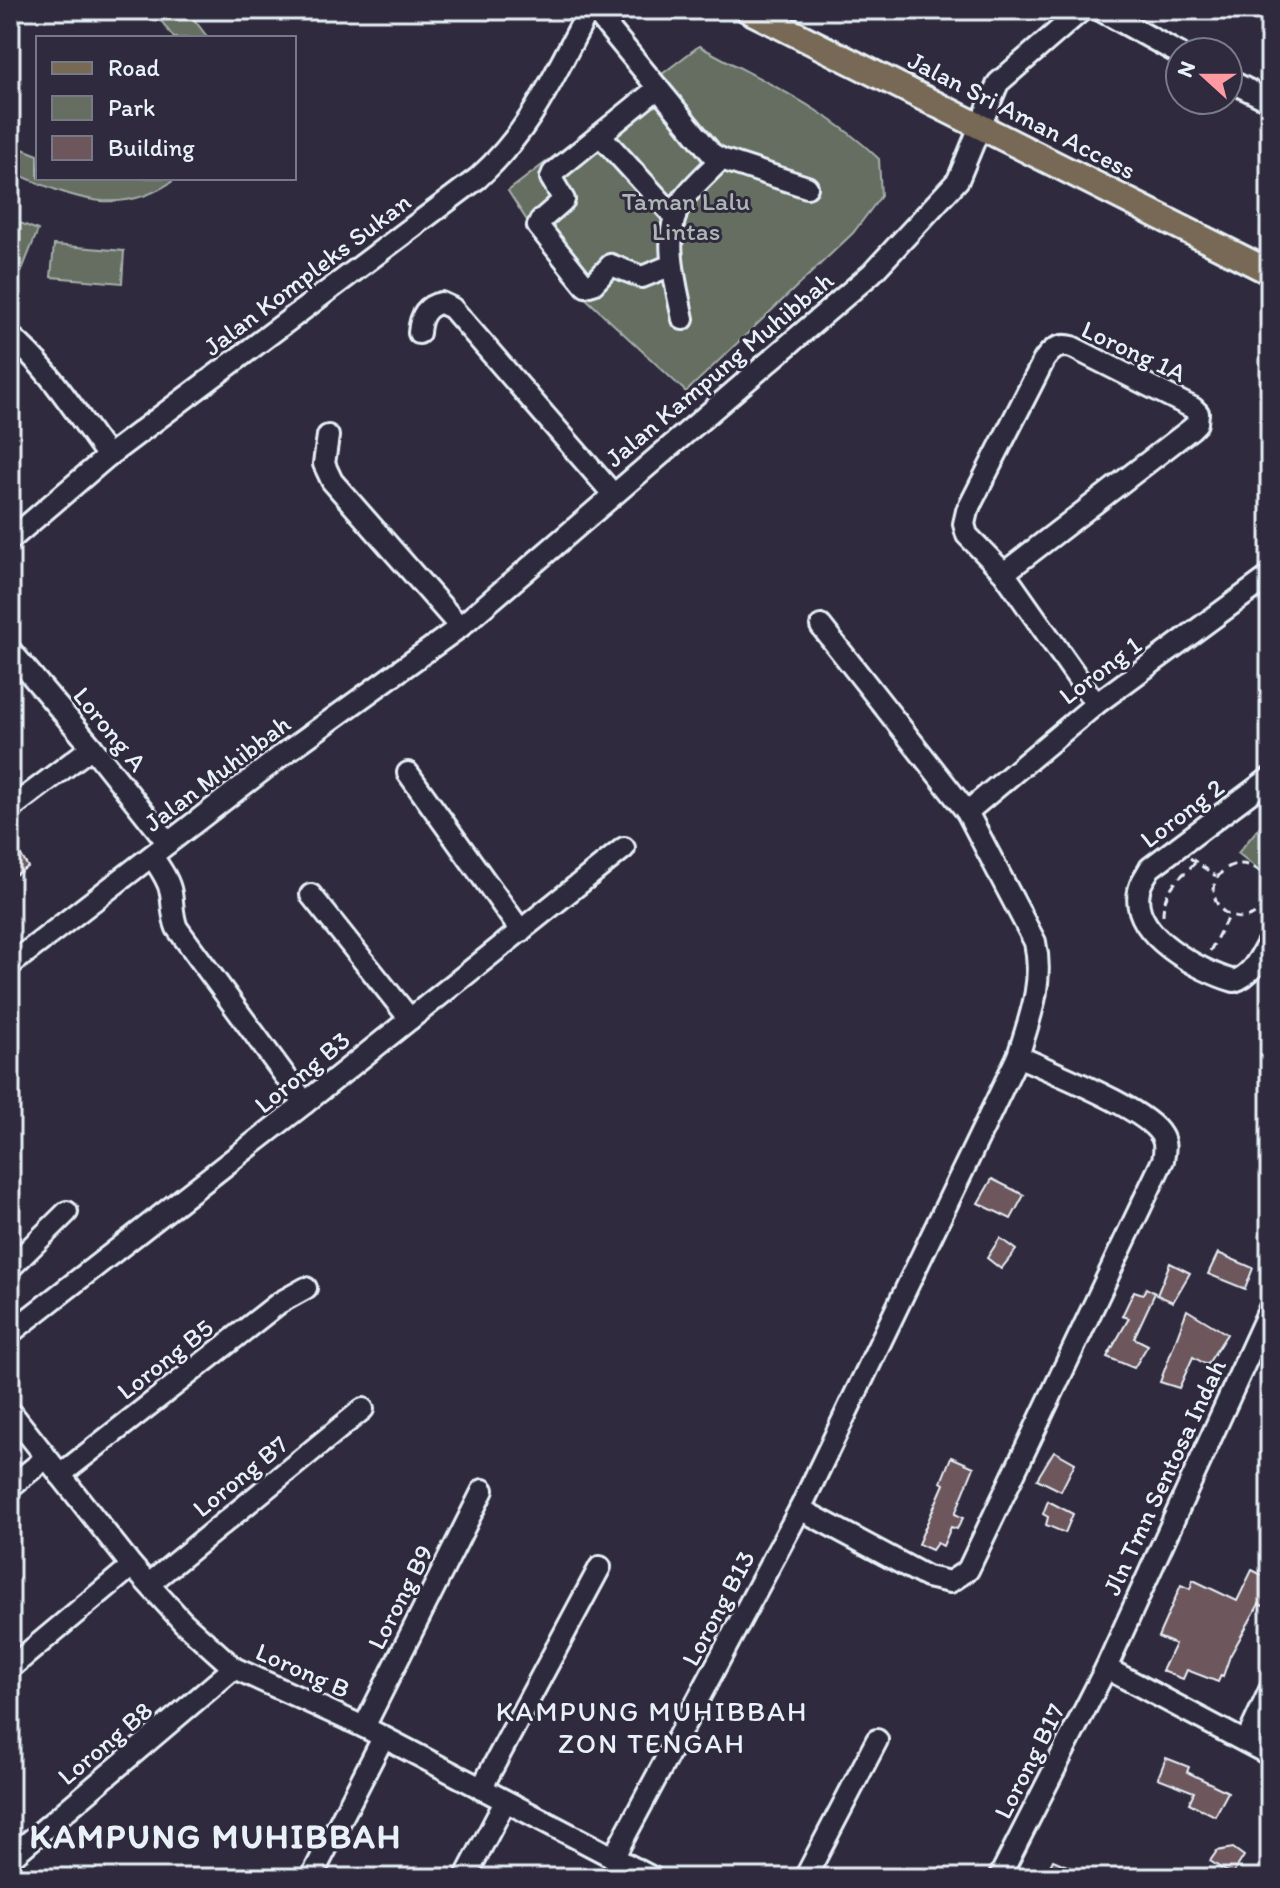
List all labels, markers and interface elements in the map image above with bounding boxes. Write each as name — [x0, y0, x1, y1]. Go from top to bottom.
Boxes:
legend — [36, 36, 296, 180]
north arrow — [1164, 36, 1244, 116]
street label: Jalan Sri Aman Access — [903, 44, 1141, 186]
text: Road — [108, 53, 160, 82]
text: N — [1171, 57, 1201, 81]
text: Park — [108, 93, 155, 122]
text: Building — [108, 133, 195, 162]
street label: Jalan Kompleks Sukan — [197, 185, 417, 362]
park label: Taman Lalu Lintas — [622, 185, 750, 247]
street label: Jalan Kampung Muhibbah — [598, 264, 840, 474]
street label: Lorong 1A — [1077, 313, 1192, 389]
street label: Lorong 1 — [1052, 629, 1148, 711]
street label: Lorong A — [66, 680, 154, 778]
street label: Jalan Muhibbah — [137, 707, 297, 838]
street label: Lorong 2 — [1134, 771, 1230, 855]
street label: Lorong B3 — [248, 1024, 356, 1120]
street label: Lorong B5 — [110, 1311, 220, 1407]
street label: Jln Tmn Sentosa Indah — [1095, 1354, 1233, 1600]
street label: Lorong B7 — [186, 1428, 294, 1524]
street label: Lorong B9 — [360, 1539, 440, 1655]
street label: Lorong B13 — [674, 1545, 762, 1671]
street label: Lorong B — [251, 1635, 355, 1705]
street label: Lorong B8 — [51, 1694, 159, 1792]
district label: KAMPUNG MUHIBBAH ZON TENGAH — [496, 1694, 808, 1760]
street label: Lorong B17 — [986, 1698, 1072, 1824]
district label: KAMPUNG MUHIBBAH — [30, 1816, 402, 1857]

